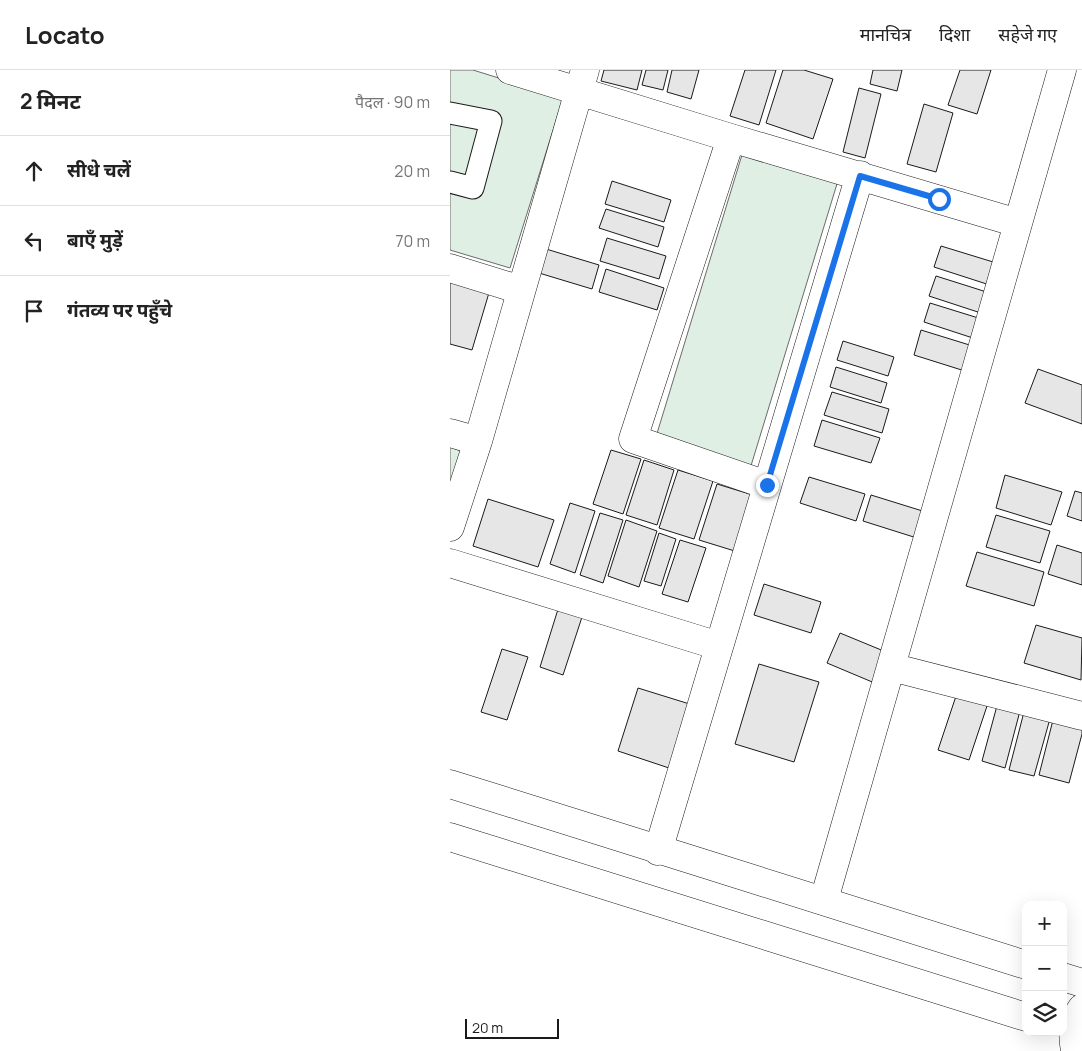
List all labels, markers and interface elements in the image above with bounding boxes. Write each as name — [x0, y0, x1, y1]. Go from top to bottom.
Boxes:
text: Locato — [25, 18, 105, 51]
text: मानचित्र — [860, 22, 911, 46]
text: दिशा — [939, 22, 970, 46]
text: सहेजे गए — [998, 22, 1057, 46]
text: 2 मिनट — [20, 87, 81, 115]
text: पैदल · 90 m — [355, 91, 430, 113]
icon: ahead — [20, 157, 48, 185]
text: सीधे चलें — [67, 157, 131, 183]
text: 20 m — [394, 160, 430, 182]
route start — [928, 188, 951, 211]
icon: left — [20, 227, 48, 255]
text: बाएँ मुड़ें — [67, 227, 123, 253]
text: 70 m — [395, 230, 430, 252]
icon: arrive — [20, 297, 48, 325]
text: गंतव्य पर पहुँचे — [67, 297, 172, 323]
route end — [756, 474, 779, 497]
map controls — [1022, 901, 1067, 1036]
button: + — [1022, 901, 1067, 946]
button: − — [1022, 946, 1067, 991]
button: layers — [1022, 991, 1067, 1036]
scale bar — [465, 1016, 559, 1039]
text: 20 m — [472, 1018, 503, 1037]

